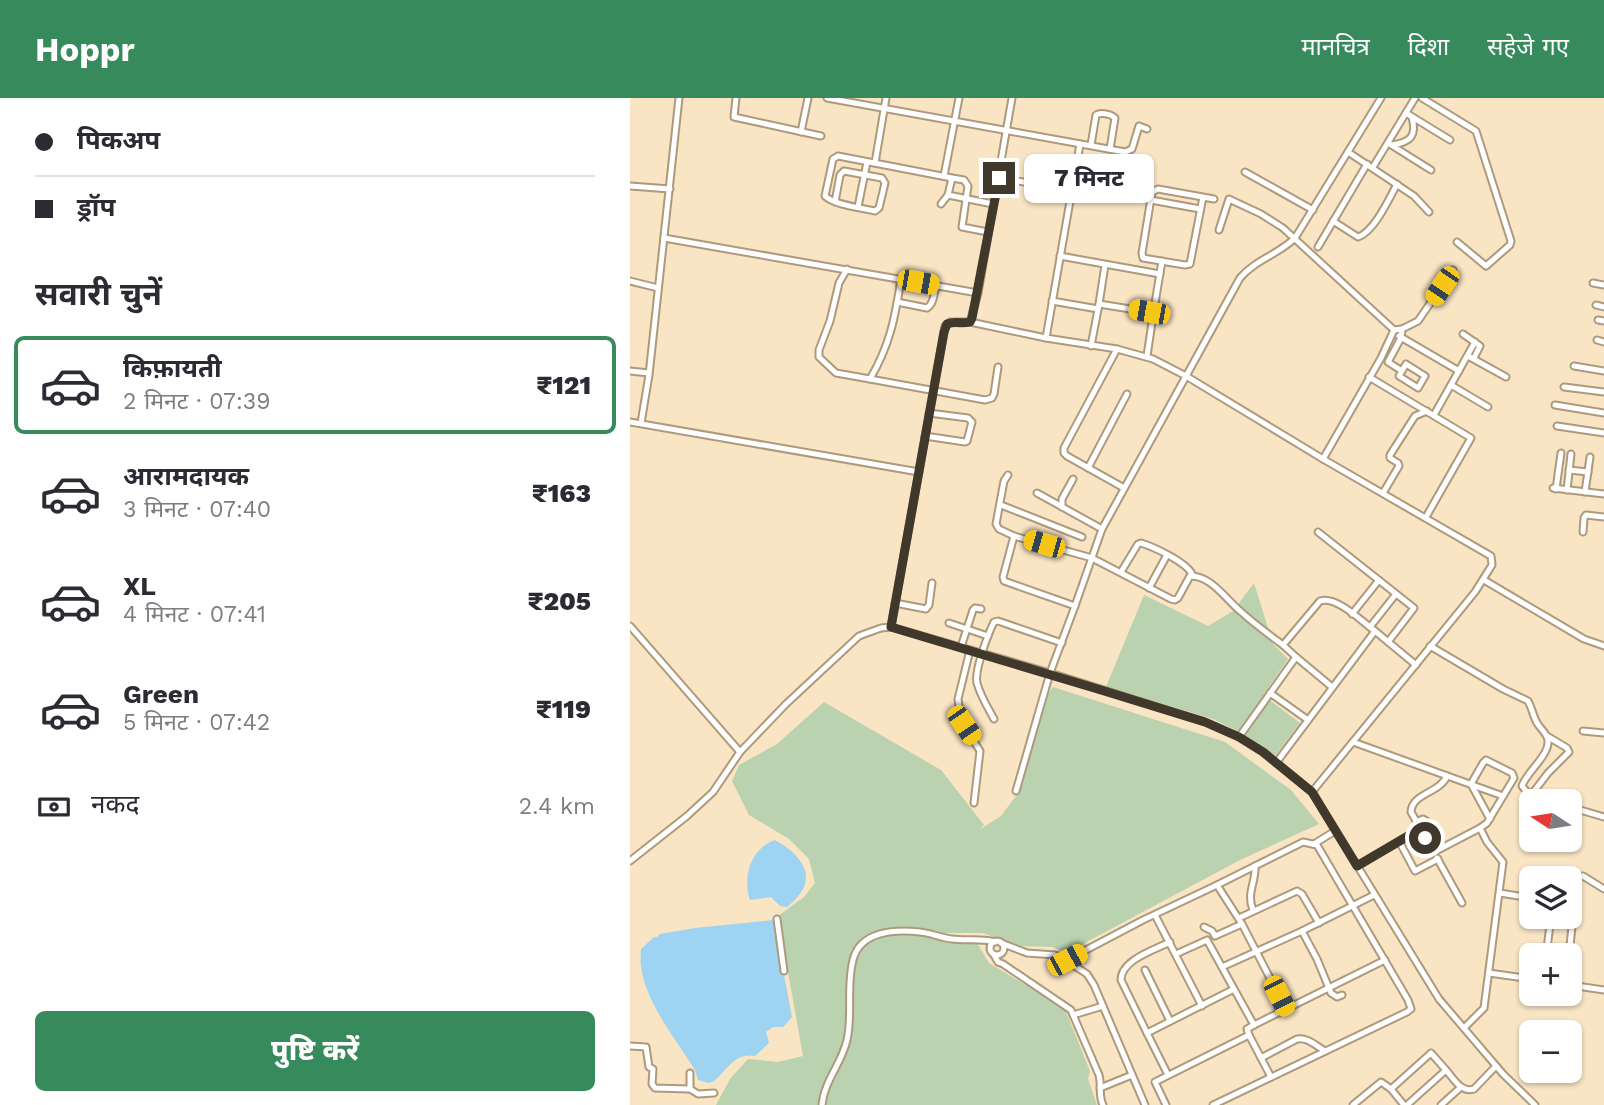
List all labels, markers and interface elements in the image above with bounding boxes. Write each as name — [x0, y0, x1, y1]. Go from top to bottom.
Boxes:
text: Hoppr — [35, 30, 135, 69]
text: मानचित्र — [1301, 33, 1370, 61]
text: दिशा — [1408, 33, 1449, 61]
text: सहेजे गए — [1487, 33, 1569, 61]
text: पिकअप — [77, 125, 160, 155]
callout: 7 मिनट — [1024, 154, 1153, 202]
route end — [983, 162, 1015, 194]
text: 7 मिनट — [1054, 165, 1124, 192]
text: ड्रॉप — [77, 192, 115, 222]
car — [1422, 263, 1463, 309]
car — [896, 268, 941, 296]
text: सवारी चुनें — [35, 275, 162, 313]
car — [1127, 298, 1172, 326]
text: किफ़ायती — [123, 353, 222, 383]
icon: car — [39, 354, 102, 417]
text: ₹121 — [536, 370, 591, 400]
text: 2 मिनट · 07:39 — [123, 388, 270, 415]
text: आरामदायक — [123, 461, 249, 491]
icon: car — [39, 462, 102, 525]
text: ₹163 — [532, 478, 591, 508]
text: 3 मिनट · 07:40 — [123, 496, 271, 523]
car — [1021, 528, 1068, 560]
icon: car — [39, 570, 102, 633]
text: XL — [123, 571, 156, 601]
text: ₹205 — [527, 586, 591, 616]
text: 4 मिनट · 07:41 — [123, 601, 266, 628]
icon: car — [39, 678, 102, 741]
text: Green — [123, 679, 199, 709]
text: ₹119 — [536, 694, 591, 724]
car — [944, 702, 985, 748]
text: 5 मिनट · 07:42 — [123, 709, 270, 736]
icon: cash — [35, 788, 73, 826]
text: नकद — [91, 789, 139, 819]
north arrow — [1519, 789, 1582, 852]
map controls — [1519, 789, 1582, 1083]
text: 2.4 km — [519, 793, 595, 820]
route start — [1409, 822, 1441, 854]
button: layers — [1519, 866, 1582, 929]
car — [1044, 941, 1091, 979]
button: + — [1519, 943, 1582, 1006]
car — [1261, 973, 1298, 1019]
button: पुष्टि करें — [35, 1011, 595, 1091]
button: − — [1519, 1020, 1582, 1083]

